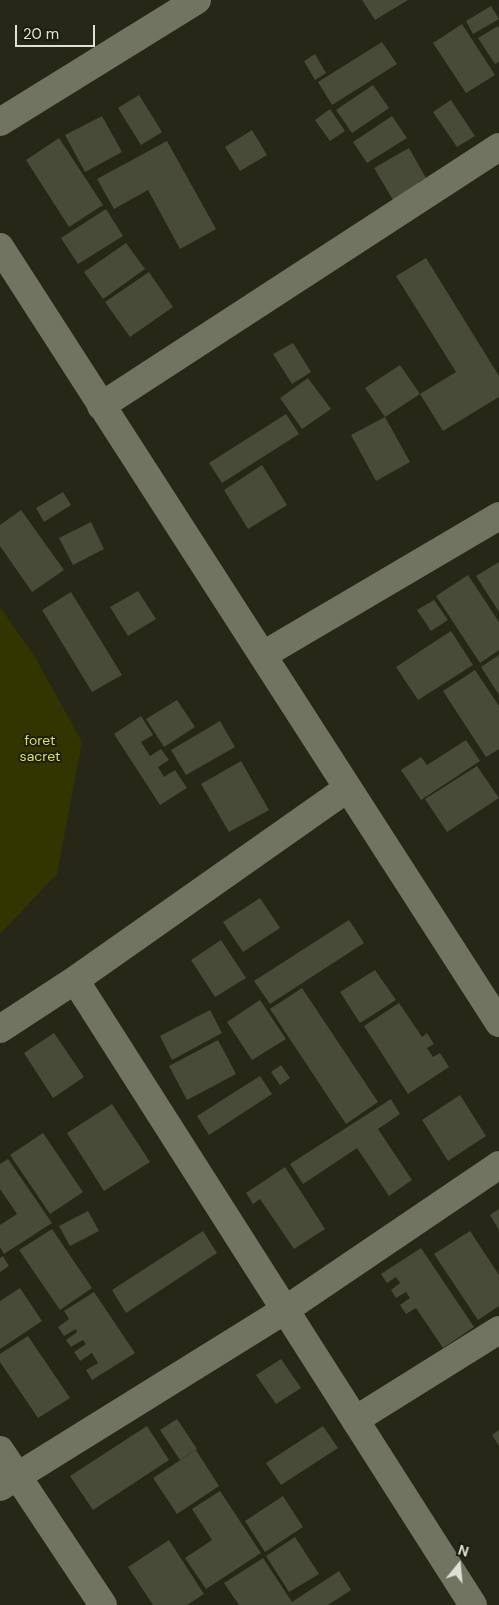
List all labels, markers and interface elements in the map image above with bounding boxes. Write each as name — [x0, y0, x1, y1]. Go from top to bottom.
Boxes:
scale bar — [18, 15, 98, 47]
text: 20 m — [23, 24, 59, 44]
park label: foret sacret — [20, 733, 60, 766]
north arrow — [434, 1540, 484, 1590]
text: N — [456, 1541, 471, 1561]

